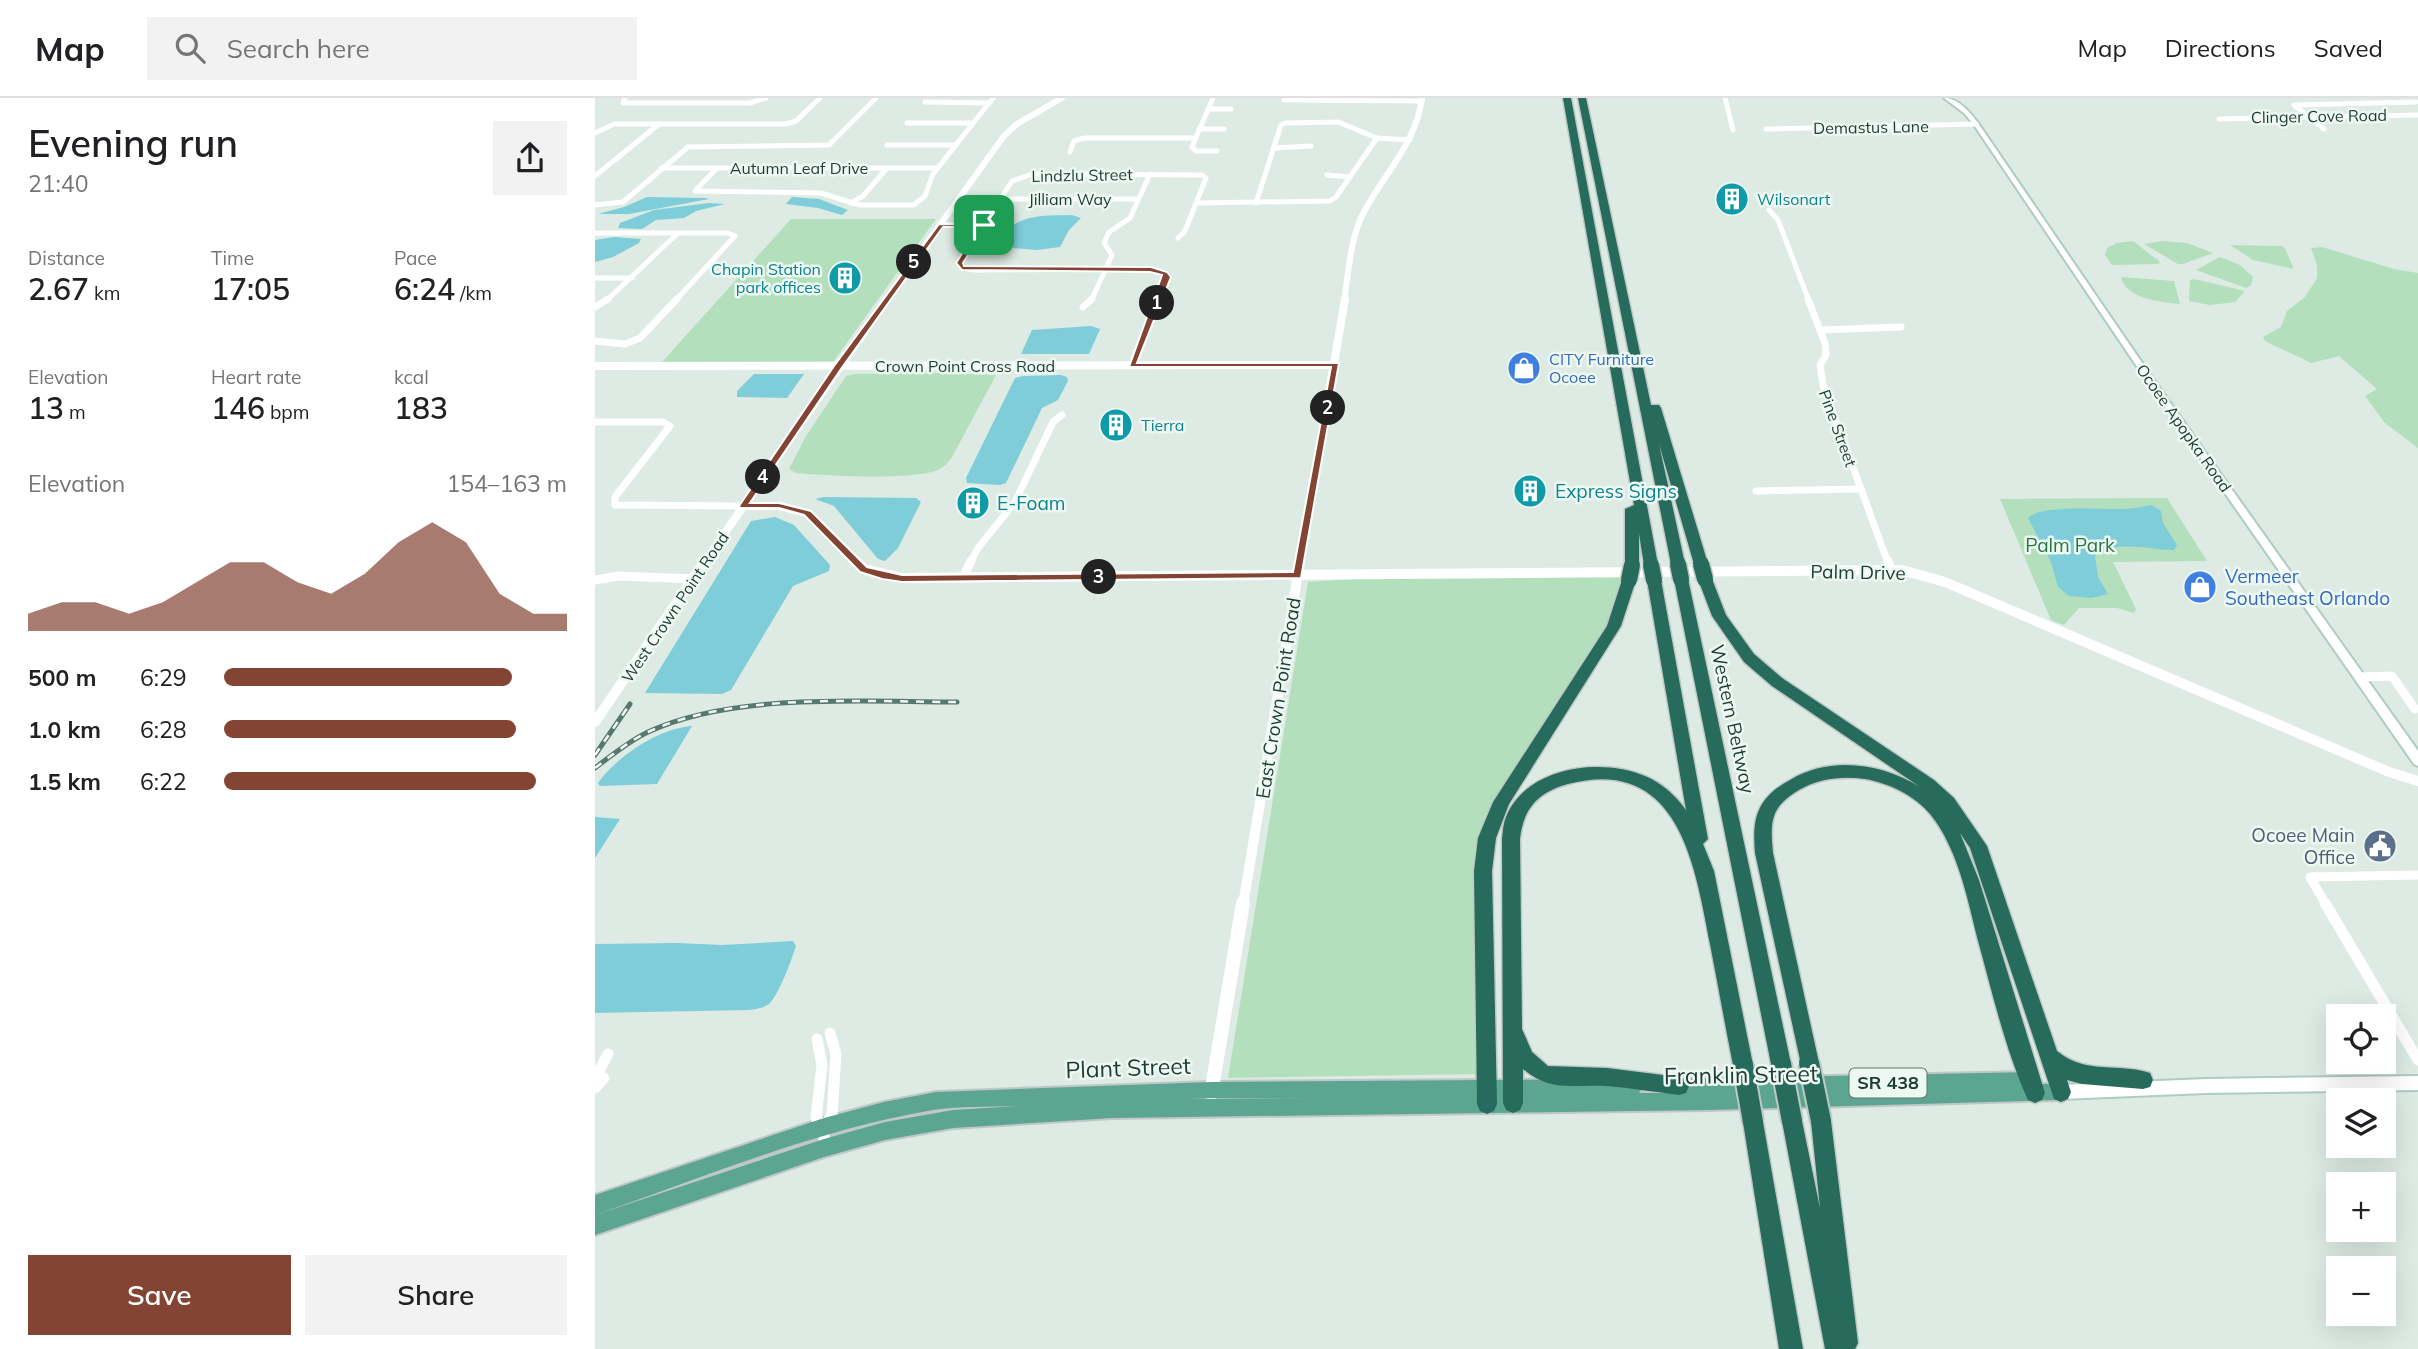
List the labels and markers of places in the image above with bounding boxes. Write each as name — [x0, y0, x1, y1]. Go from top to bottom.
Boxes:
building icon: Wilsonart — [1713, 180, 1751, 218]
place label: Wilsonart — [1757, 189, 1831, 209]
pin — [954, 195, 1014, 255]
pin: 5 — [897, 244, 931, 280]
place label: Chapin Station park offices — [711, 259, 821, 297]
building icon: Chapin Station park offices — [826, 259, 864, 297]
pin: 1 — [1139, 286, 1175, 320]
shop icon: CITY Furniture Ocoee — [1505, 349, 1543, 387]
place label: CITY Furniture Ocoee — [1549, 349, 1654, 387]
pin: 2 — [1311, 390, 1345, 426]
building icon: Tierra — [1097, 406, 1135, 444]
place label: Tierra — [1141, 415, 1184, 435]
pin: 4 — [745, 460, 781, 494]
building icon: Express Signs — [1511, 472, 1549, 510]
place label: Express Signs — [1555, 479, 1677, 503]
building icon: E-Foam — [954, 484, 992, 522]
place label: E-Foam — [997, 491, 1066, 515]
pin: 3 — [1081, 560, 1117, 594]
place label: Vermeer Southeast Orlando — [2225, 564, 2390, 610]
shop icon: Vermeer Southeast Orlando — [2181, 568, 2219, 606]
place label: Ocoee Main Office — [2251, 823, 2355, 869]
public building icon: Ocoee Main Office — [2361, 827, 2399, 865]

